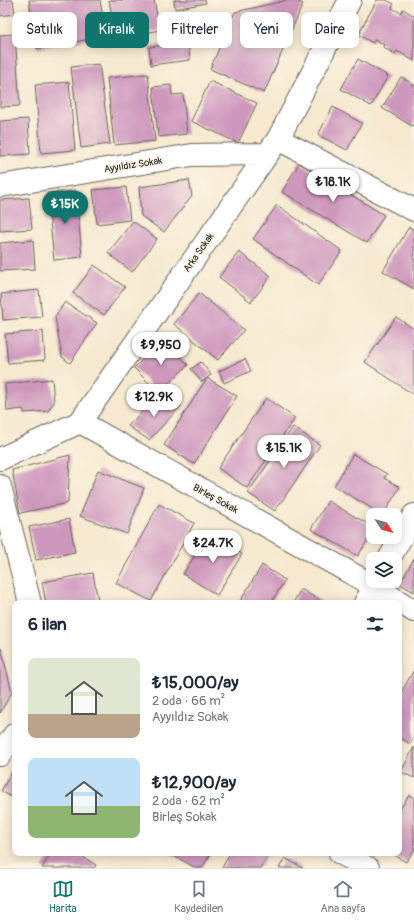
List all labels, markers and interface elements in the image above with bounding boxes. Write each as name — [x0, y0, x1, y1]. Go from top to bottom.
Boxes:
chip: Satılık — [12, 12, 77, 48]
chip: Kiralık — [85, 12, 149, 48]
chip: Filtreler — [157, 12, 232, 48]
chip: Yeni — [240, 12, 293, 48]
chip: Daire — [301, 12, 359, 48]
street label: Ayyıldız Sokak — [103, 154, 164, 176]
pin: ₺18.1K — [300, 169, 366, 203]
text: ₺18.1K — [315, 174, 351, 190]
pin: ₺15K — [41, 191, 89, 225]
text: ₺15K — [51, 196, 79, 212]
street label: Arka Sokak — [181, 230, 217, 275]
pin: ₺9,950 — [128, 332, 194, 366]
text: ₺9,950 — [141, 337, 181, 353]
pin: ₺12.9K — [121, 384, 187, 418]
text: ₺12.9K — [135, 389, 173, 405]
pin: ₺15.1K — [251, 435, 317, 469]
text: ₺15.1K — [266, 440, 302, 456]
street label: Birleş Sokak — [191, 482, 241, 517]
north arrow — [366, 508, 402, 544]
map controls — [366, 508, 402, 588]
pin: ₺24.7K — [180, 530, 246, 564]
text: ₺24.7K — [193, 535, 233, 551]
button: layers — [366, 552, 402, 588]
icon: filters — [364, 613, 386, 635]
text: 6 ilan — [28, 614, 67, 635]
text: ₺15,000/ay — [152, 672, 238, 693]
icon: home — [60, 674, 108, 722]
text: 2 oda · 66 m² — [152, 693, 225, 709]
text: Ayyıldız Sokak — [152, 709, 229, 725]
text: ₺12,900/ay — [152, 772, 236, 793]
icon: home — [60, 774, 108, 822]
text: 2 oda · 62 m² — [152, 793, 225, 809]
text: Birleş Sokak — [152, 809, 217, 825]
tab: Harita — [49, 878, 77, 915]
tab: Kaydedilen — [174, 878, 223, 915]
tab: Ana sayfa — [321, 878, 365, 915]

